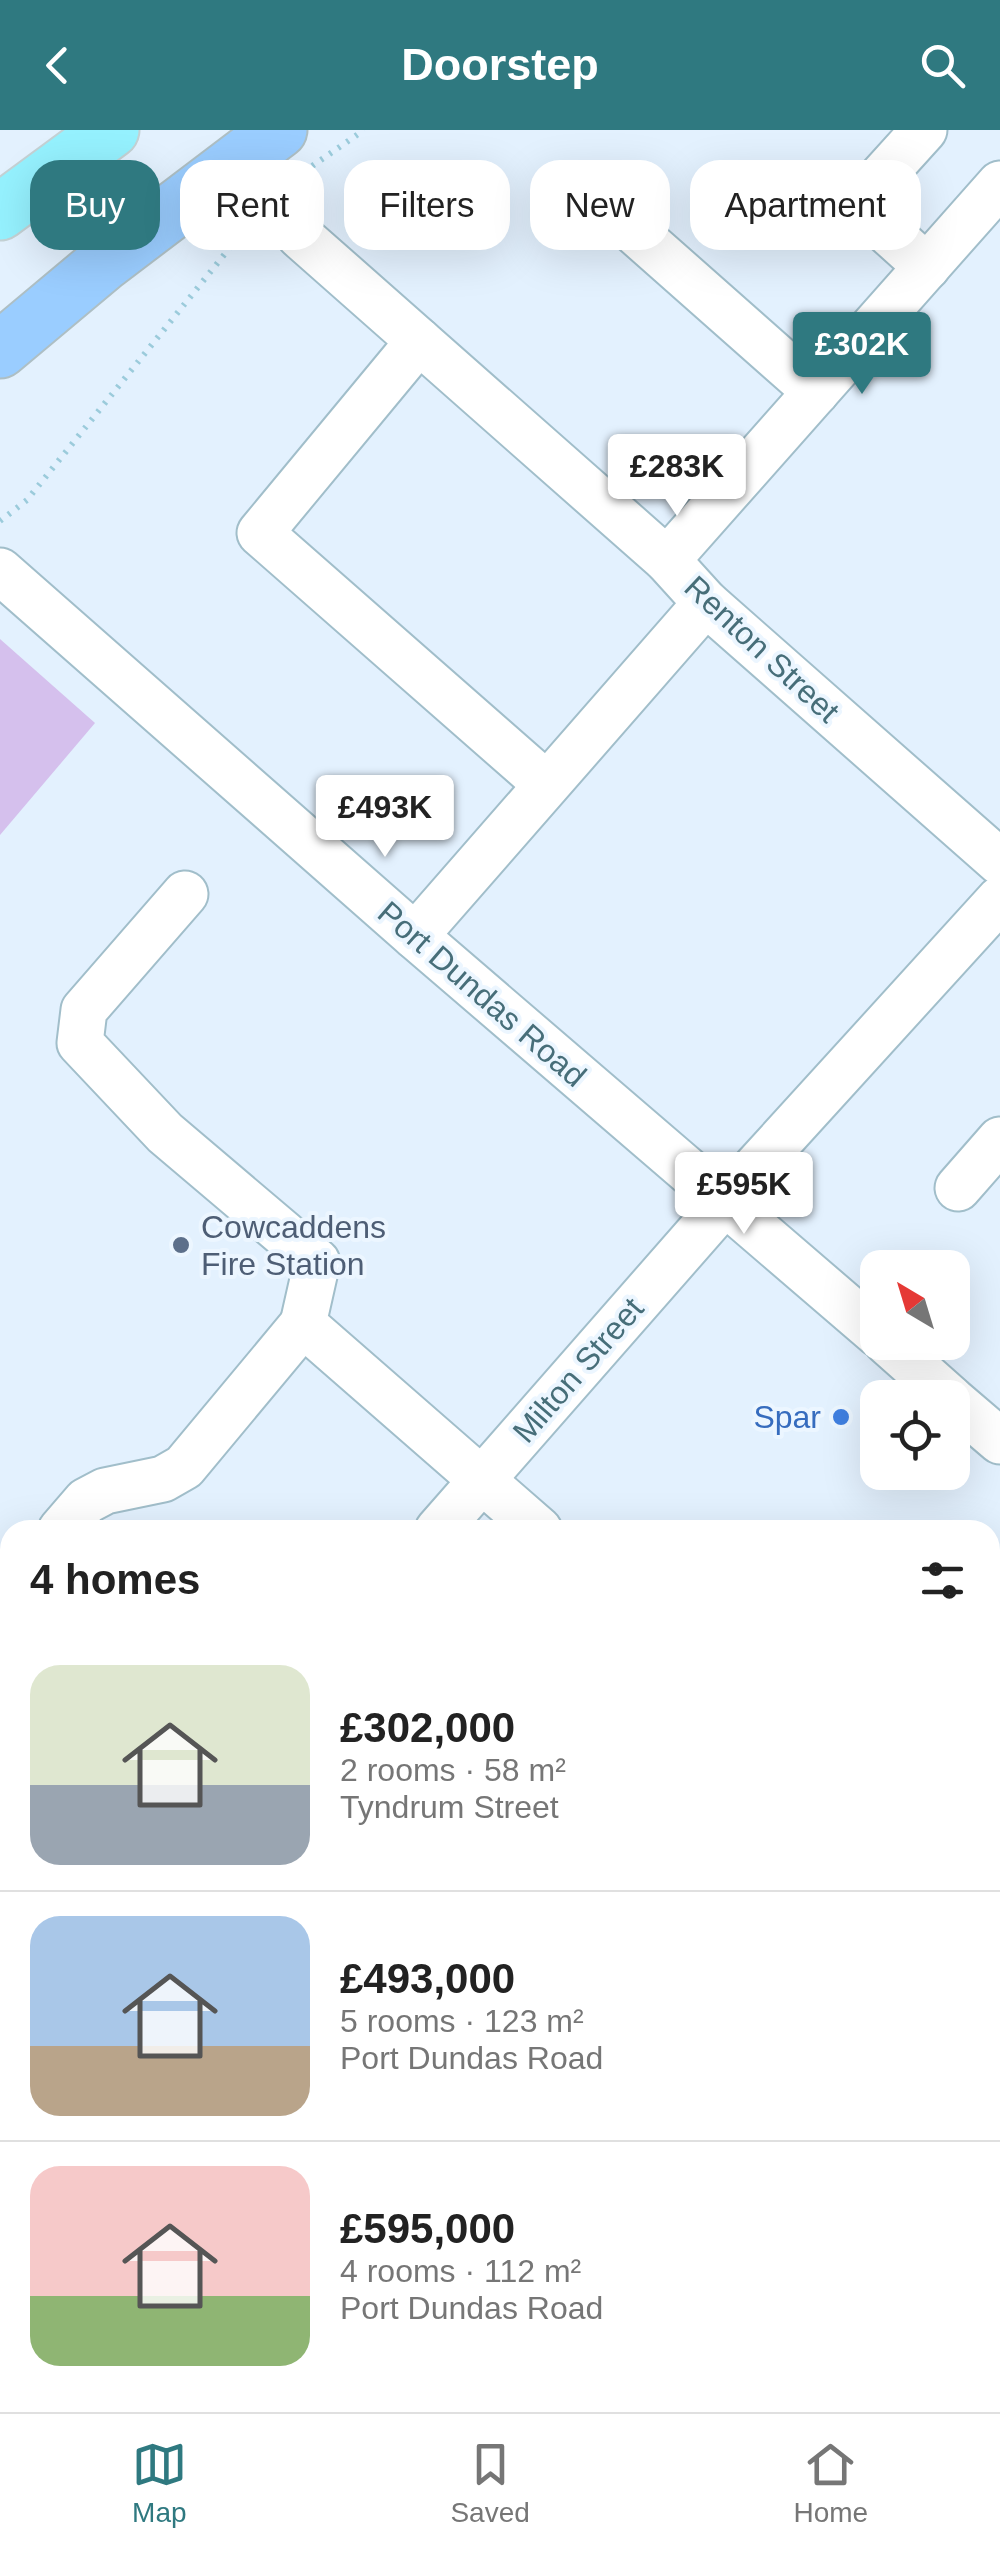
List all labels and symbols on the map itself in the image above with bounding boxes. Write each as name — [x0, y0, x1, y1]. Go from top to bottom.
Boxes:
pin: £302K — [792, 312, 932, 397]
pin: £283K — [607, 434, 747, 519]
street label: Renton Street — [678, 569, 847, 730]
pin: £493K — [315, 775, 455, 860]
street label: Port Dundas Road — [371, 894, 593, 1094]
pin: £595K — [674, 1152, 814, 1237]
place label: Cowcaddens Fire Station — [201, 1209, 386, 1282]
marker: Cowcaddens Fire Station — [170, 1234, 192, 1256]
north arrow — [860, 1250, 970, 1360]
street label: Milton Street — [505, 1290, 651, 1450]
place label: Spar — [753, 1399, 821, 1435]
marker: Spar — [830, 1406, 852, 1428]

